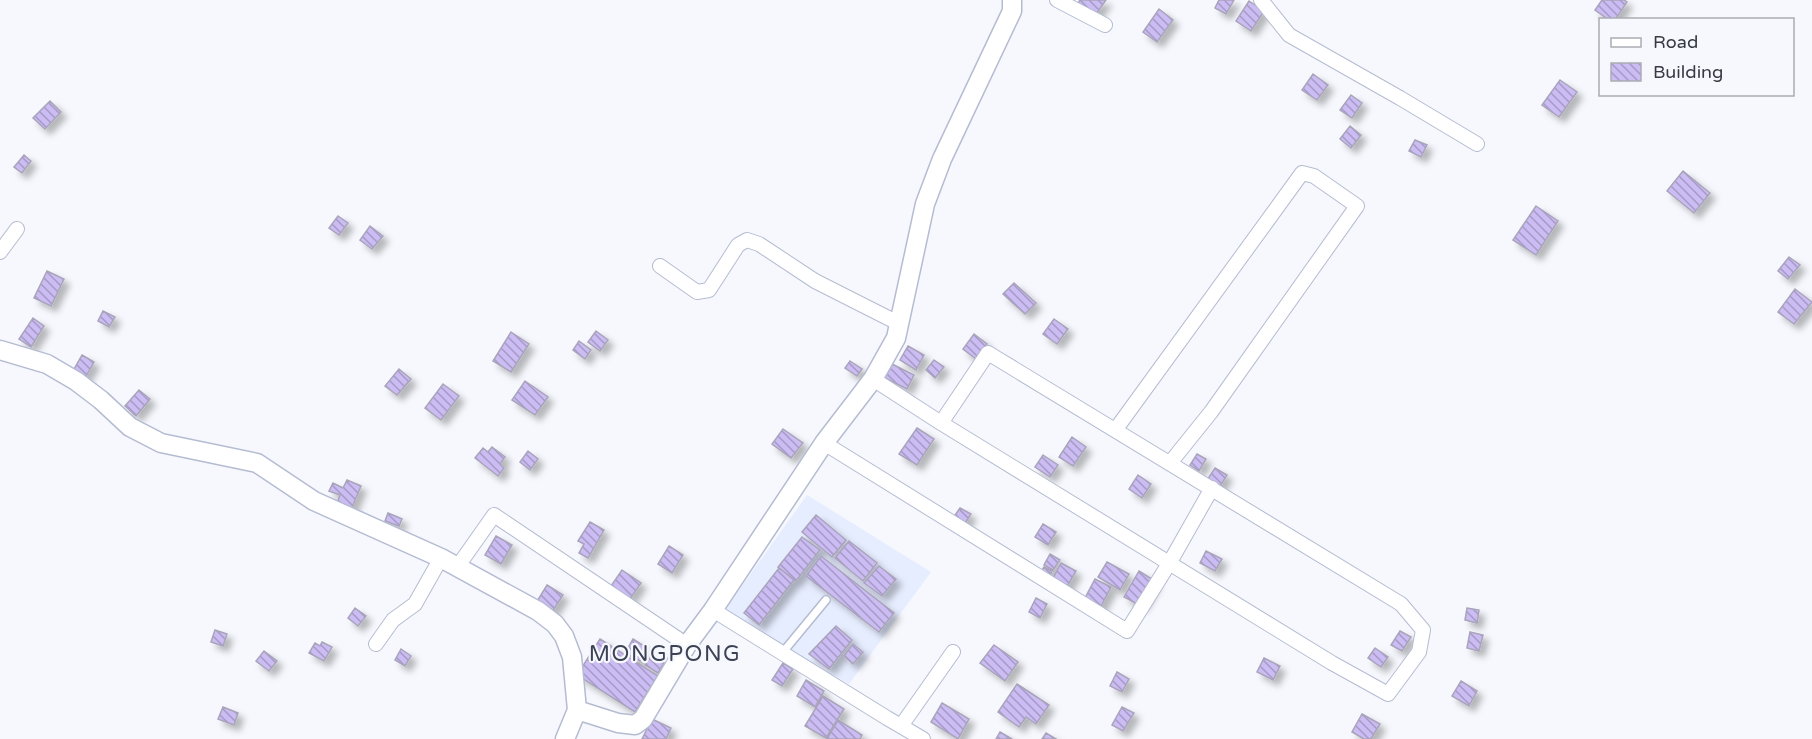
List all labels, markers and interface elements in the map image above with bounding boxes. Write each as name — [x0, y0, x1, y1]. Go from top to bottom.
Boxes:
legend — [1599, 18, 1794, 96]
text: Road — [1653, 31, 1698, 53]
text: Building — [1653, 61, 1723, 83]
district label: MONGPONG — [589, 641, 741, 667]

